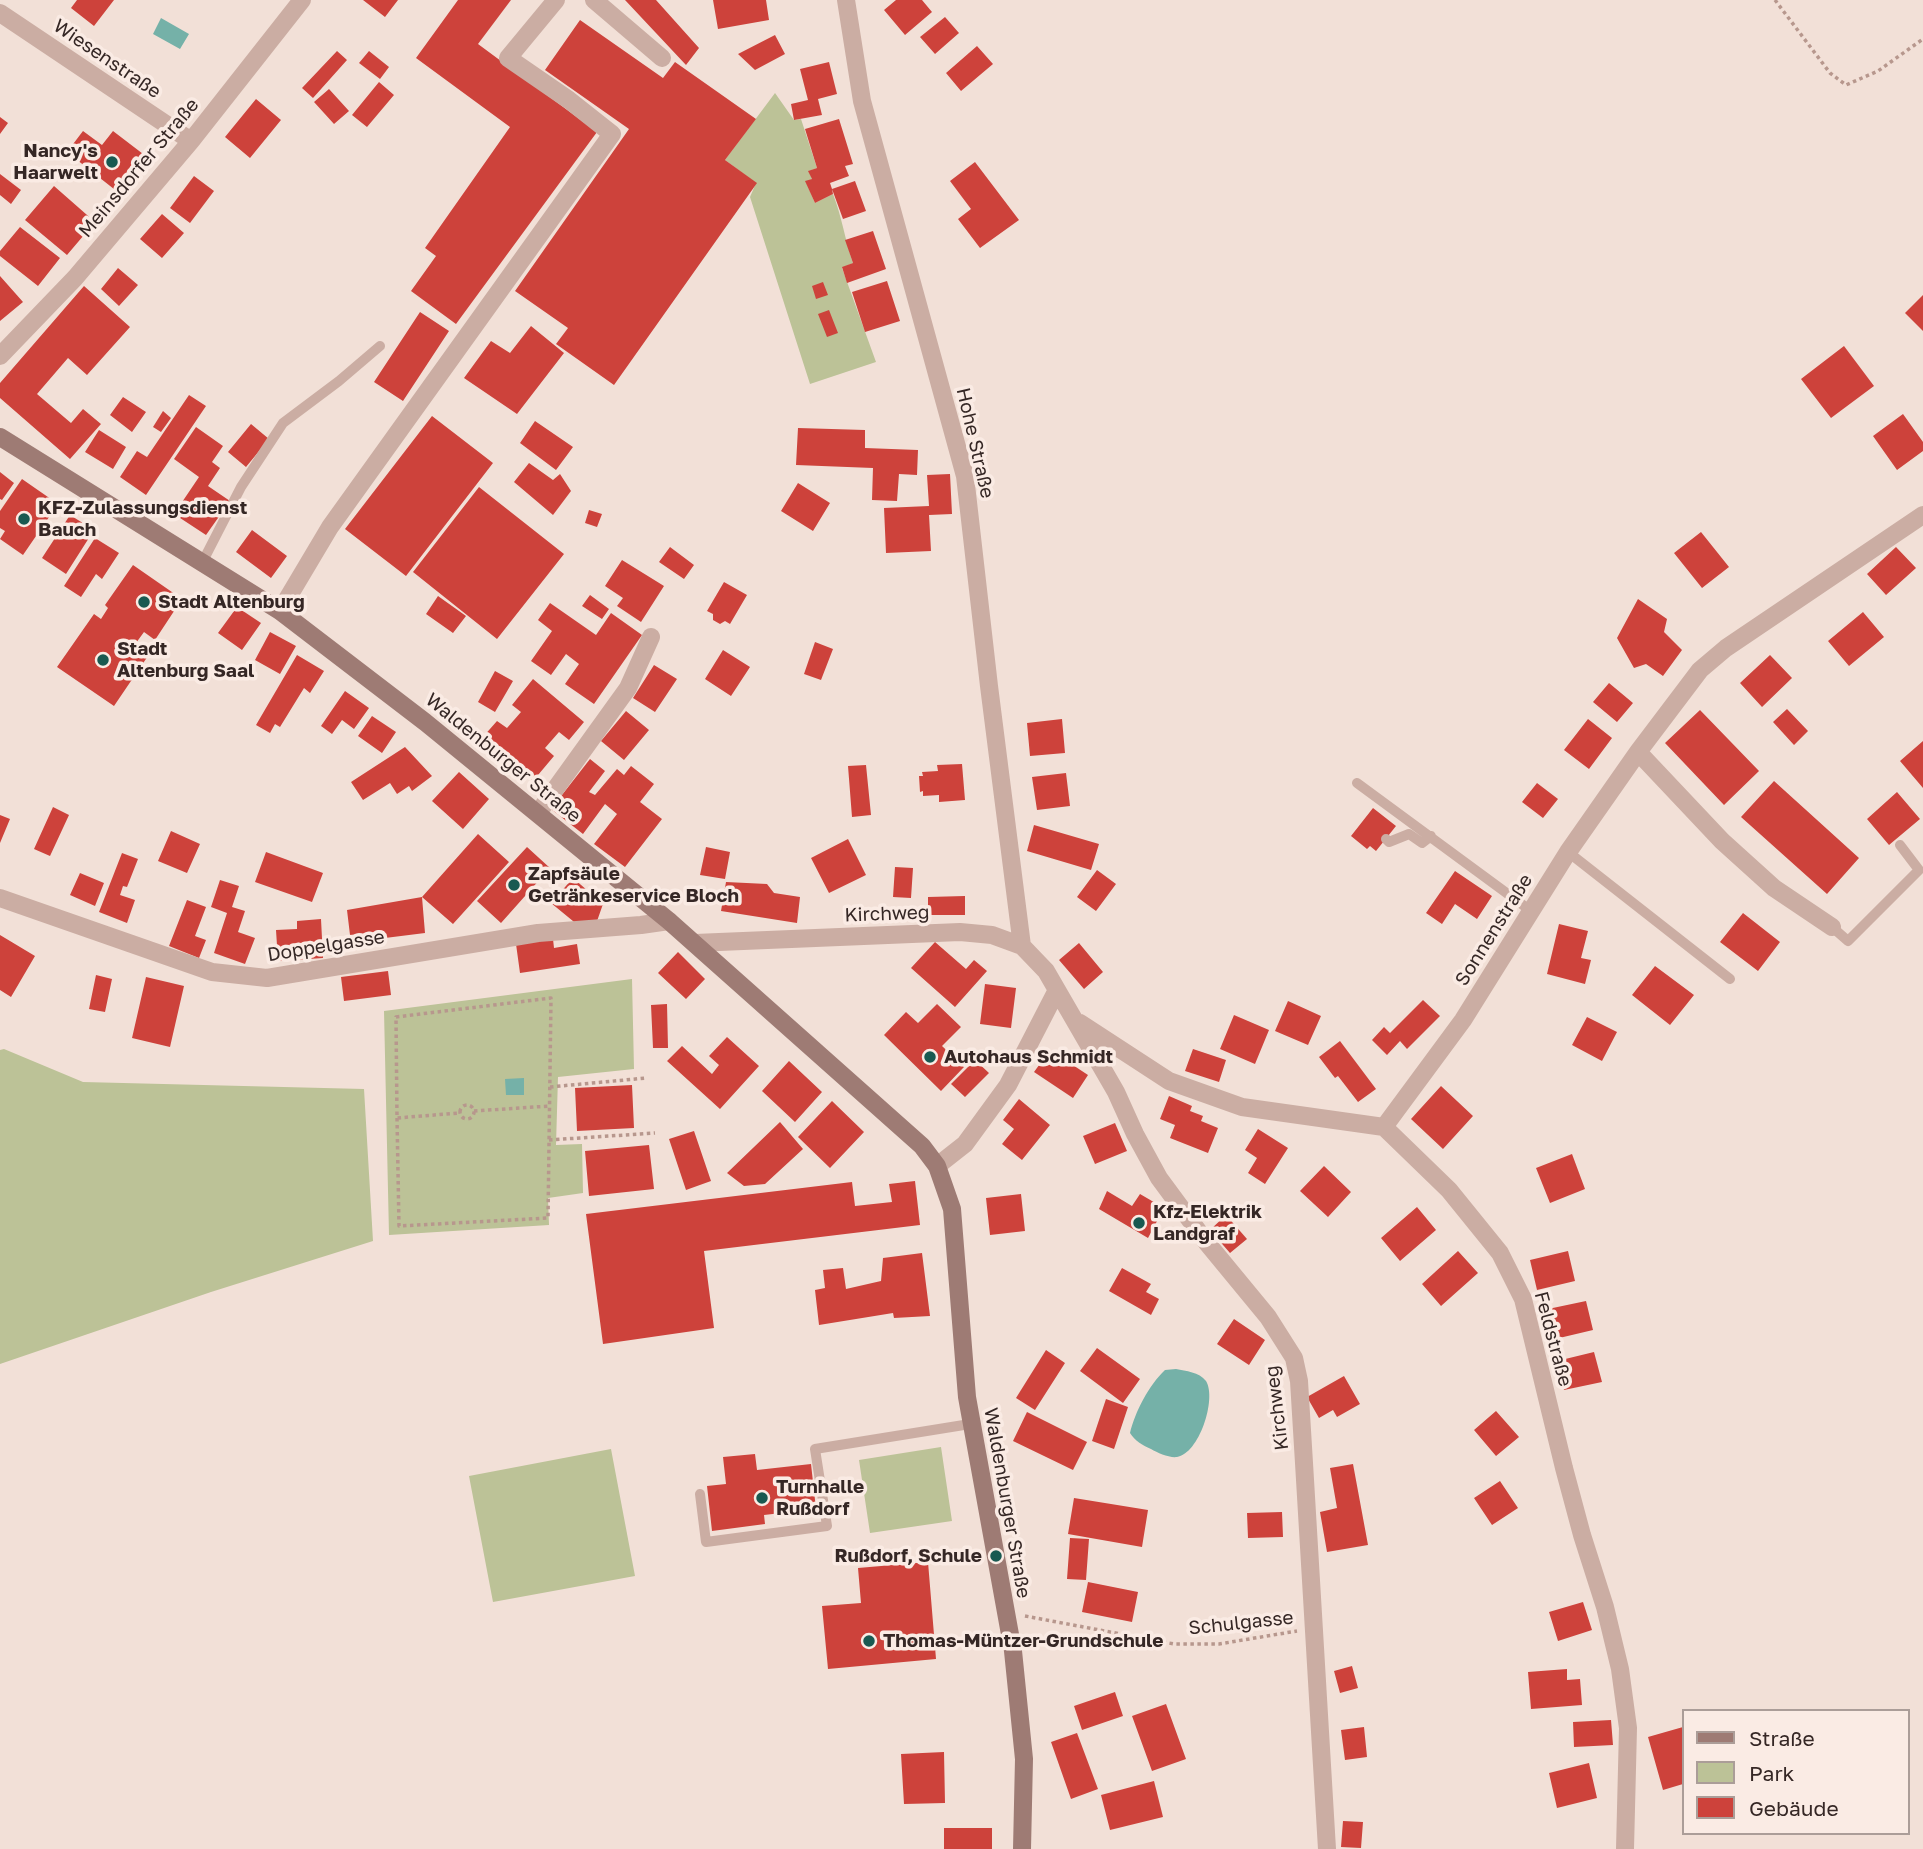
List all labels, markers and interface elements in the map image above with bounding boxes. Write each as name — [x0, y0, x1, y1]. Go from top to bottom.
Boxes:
street label: Wiesenstraße — [49, 15, 165, 103]
street label: Meinsdorfer Straße — [74, 94, 204, 242]
place label: Nancy's Haarwelt — [13, 140, 98, 184]
marker: Nancy's Haarwelt — [104, 154, 120, 170]
street label: Hohe Straße — [951, 386, 999, 500]
place label: KFZ-Zulassungsdienst Bauch — [38, 497, 247, 541]
marker: KFZ-Zulassungsdienst Bauch — [16, 511, 32, 527]
place label: Stadt Altenburg — [158, 591, 305, 613]
marker: Stadt Altenburg — [136, 594, 152, 610]
place label: Stadt Altenburg Saal — [117, 638, 254, 682]
marker: Stadt Altenburg Saal — [95, 652, 111, 668]
street label: Waldenburger Straße — [421, 688, 585, 828]
place label: Zapfsäule Getränkeservice Bloch — [528, 863, 739, 907]
street label: Sonnenstraße — [1451, 870, 1537, 990]
marker: Zapfsäule Getränkeservice Bloch — [506, 877, 522, 893]
street label: Kirchweg — [844, 901, 930, 927]
street label: Doppelgasse — [266, 925, 386, 967]
place label: Autohaus Schmidt — [944, 1046, 1113, 1068]
marker: Autohaus Schmidt — [922, 1049, 938, 1065]
place label: Kfz-Elektrik Landgraf — [1153, 1201, 1262, 1245]
marker: Kfz-Elektrik Landgraf — [1131, 1215, 1147, 1231]
street label: Feldstraße — [1529, 1289, 1577, 1389]
street label: Kirchweg — [1260, 1364, 1294, 1452]
street label: Waldenburger Straße — [979, 1406, 1035, 1600]
place label: Turnhalle Rußdorf — [776, 1476, 864, 1520]
marker: Turnhalle Rußdorf — [754, 1490, 770, 1506]
place label: Rußdorf, Schule — [835, 1545, 982, 1567]
marker: Rußdorf, Schule — [988, 1548, 1004, 1564]
street label: Schulgasse — [1188, 1606, 1294, 1640]
place label: Thomas-Müntzer-Grundschule — [883, 1630, 1164, 1652]
marker: Thomas-Müntzer-Grundschule — [861, 1633, 877, 1649]
legend — [1682, 1709, 1909, 1835]
text: Straße — [1749, 1725, 1815, 1751]
text: Park — [1749, 1760, 1794, 1786]
text: Gebäude — [1749, 1795, 1839, 1821]

